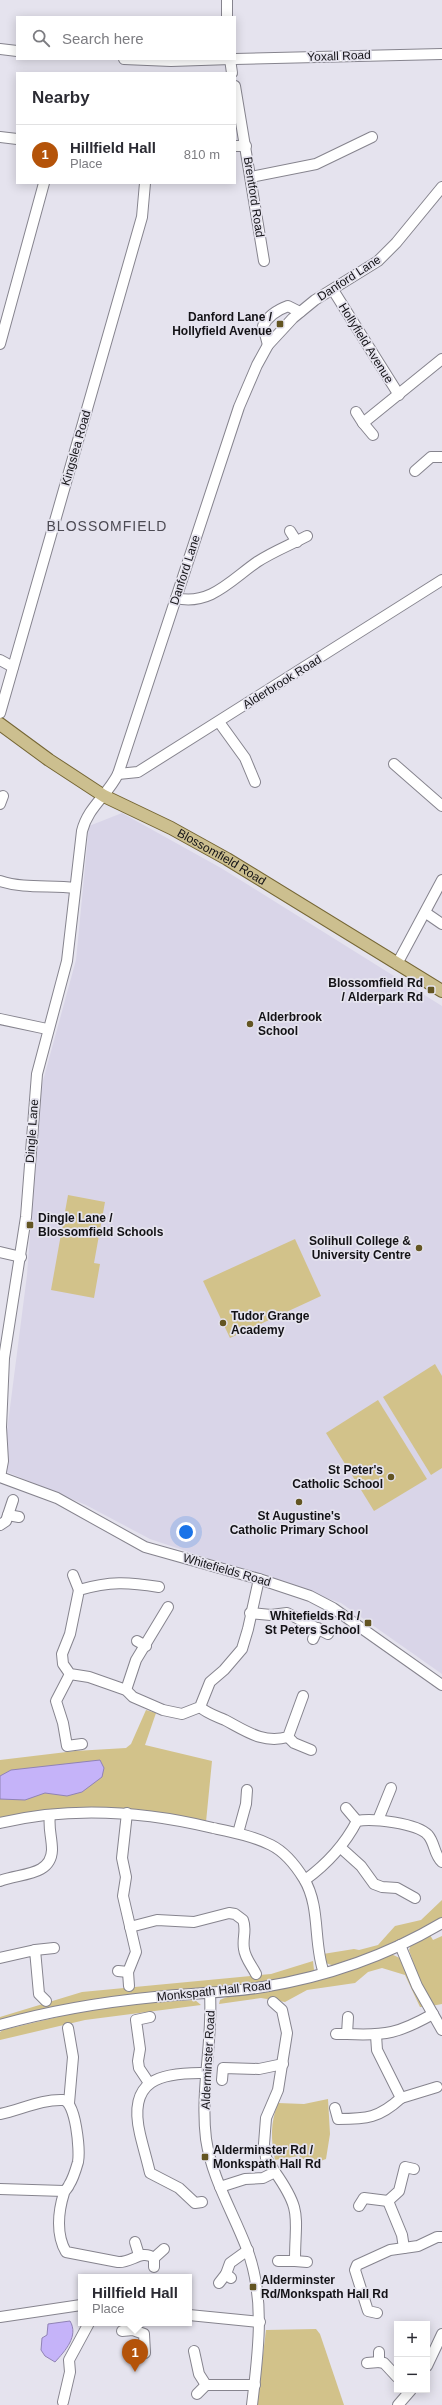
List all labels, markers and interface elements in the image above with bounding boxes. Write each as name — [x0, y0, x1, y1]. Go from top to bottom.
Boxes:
search box — [16, 16, 236, 60]
icon: search — [30, 27, 52, 49]
text: Search here — [62, 30, 144, 47]
street label: Yoxall Road — [307, 48, 371, 64]
text: Nearby — [32, 88, 90, 107]
text: Hillfield Hall — [70, 139, 156, 156]
text: 1 — [41, 147, 49, 162]
text: 810 m — [184, 147, 220, 162]
text: Place — [70, 156, 103, 171]
street label: Brentford Road — [241, 156, 267, 238]
street label: Danford Lane — [315, 252, 384, 304]
street label: Hollyfield Avenue — [336, 300, 396, 386]
place label: Danford Lane / Hollyfield Avenue — [172, 310, 273, 338]
marker: Danford Lane / Hollyfield Avenue — [275, 319, 285, 329]
street label: Kingslea Road — [59, 409, 93, 487]
district label: BLOSSOMFIELD — [47, 518, 167, 534]
street label: Danford Lane — [167, 533, 203, 607]
street label: Alderbrook Road — [240, 652, 324, 712]
street label: Blossomfield Road — [175, 826, 268, 888]
place label: Blossomfield Rd / Alderpark Rd — [328, 976, 423, 1004]
marker: Blossomfield Rd / Alderpark Rd — [426, 985, 436, 995]
place label: Alderbrook School — [258, 1010, 322, 1038]
marker: Alderbrook School — [245, 1019, 255, 1029]
street label: Dingle Lane — [23, 1098, 41, 1163]
place label: Dingle Lane / Blossomfield Schools — [38, 1211, 164, 1239]
marker: Dingle Lane / Blossomfield Schools — [25, 1220, 35, 1230]
place label: Solihull College & University Centre — [309, 1234, 411, 1262]
marker: Solihull College & University Centre — [414, 1243, 424, 1253]
place label: Tudor Grange Academy — [231, 1309, 310, 1337]
marker: Tudor Grange Academy — [218, 1318, 228, 1328]
place label: St Peter's Catholic School — [292, 1463, 383, 1491]
marker: St Peter's Catholic School — [386, 1472, 396, 1482]
marker: St Augustine's Catholic Primary School — [294, 1497, 304, 1507]
place label: St Augustine's Catholic Primary School — [230, 1509, 368, 1537]
your location — [176, 1522, 196, 1542]
street label: Whitefields Road — [181, 1551, 273, 1589]
place label: Whitefields Rd / St Peters School — [265, 1609, 361, 1637]
marker: Whitefields Rd / St Peters School — [363, 1618, 373, 1628]
street label: Monkspath Hall Road — [156, 1978, 272, 2004]
street label: Alderminster Road — [198, 2010, 218, 2110]
place label: Alderminster Rd / Monkspath Hall Rd — [213, 2143, 321, 2171]
marker: Alderminster Rd / Monkspath Hall Rd — [200, 2152, 210, 2162]
place label: Alderminster Rd/Monkspath Hall Rd — [261, 2273, 388, 2301]
popup — [78, 2274, 192, 2326]
marker: Alderminster Rd/Monkspath Hall Rd — [248, 2282, 258, 2292]
text: Hillfield Hall — [92, 2284, 178, 2301]
text: Place — [92, 2301, 125, 2316]
map controls — [394, 2321, 430, 2393]
button: + — [394, 2321, 430, 2357]
pin: 1 — [122, 2339, 148, 2372]
button: − — [394, 2357, 430, 2393]

